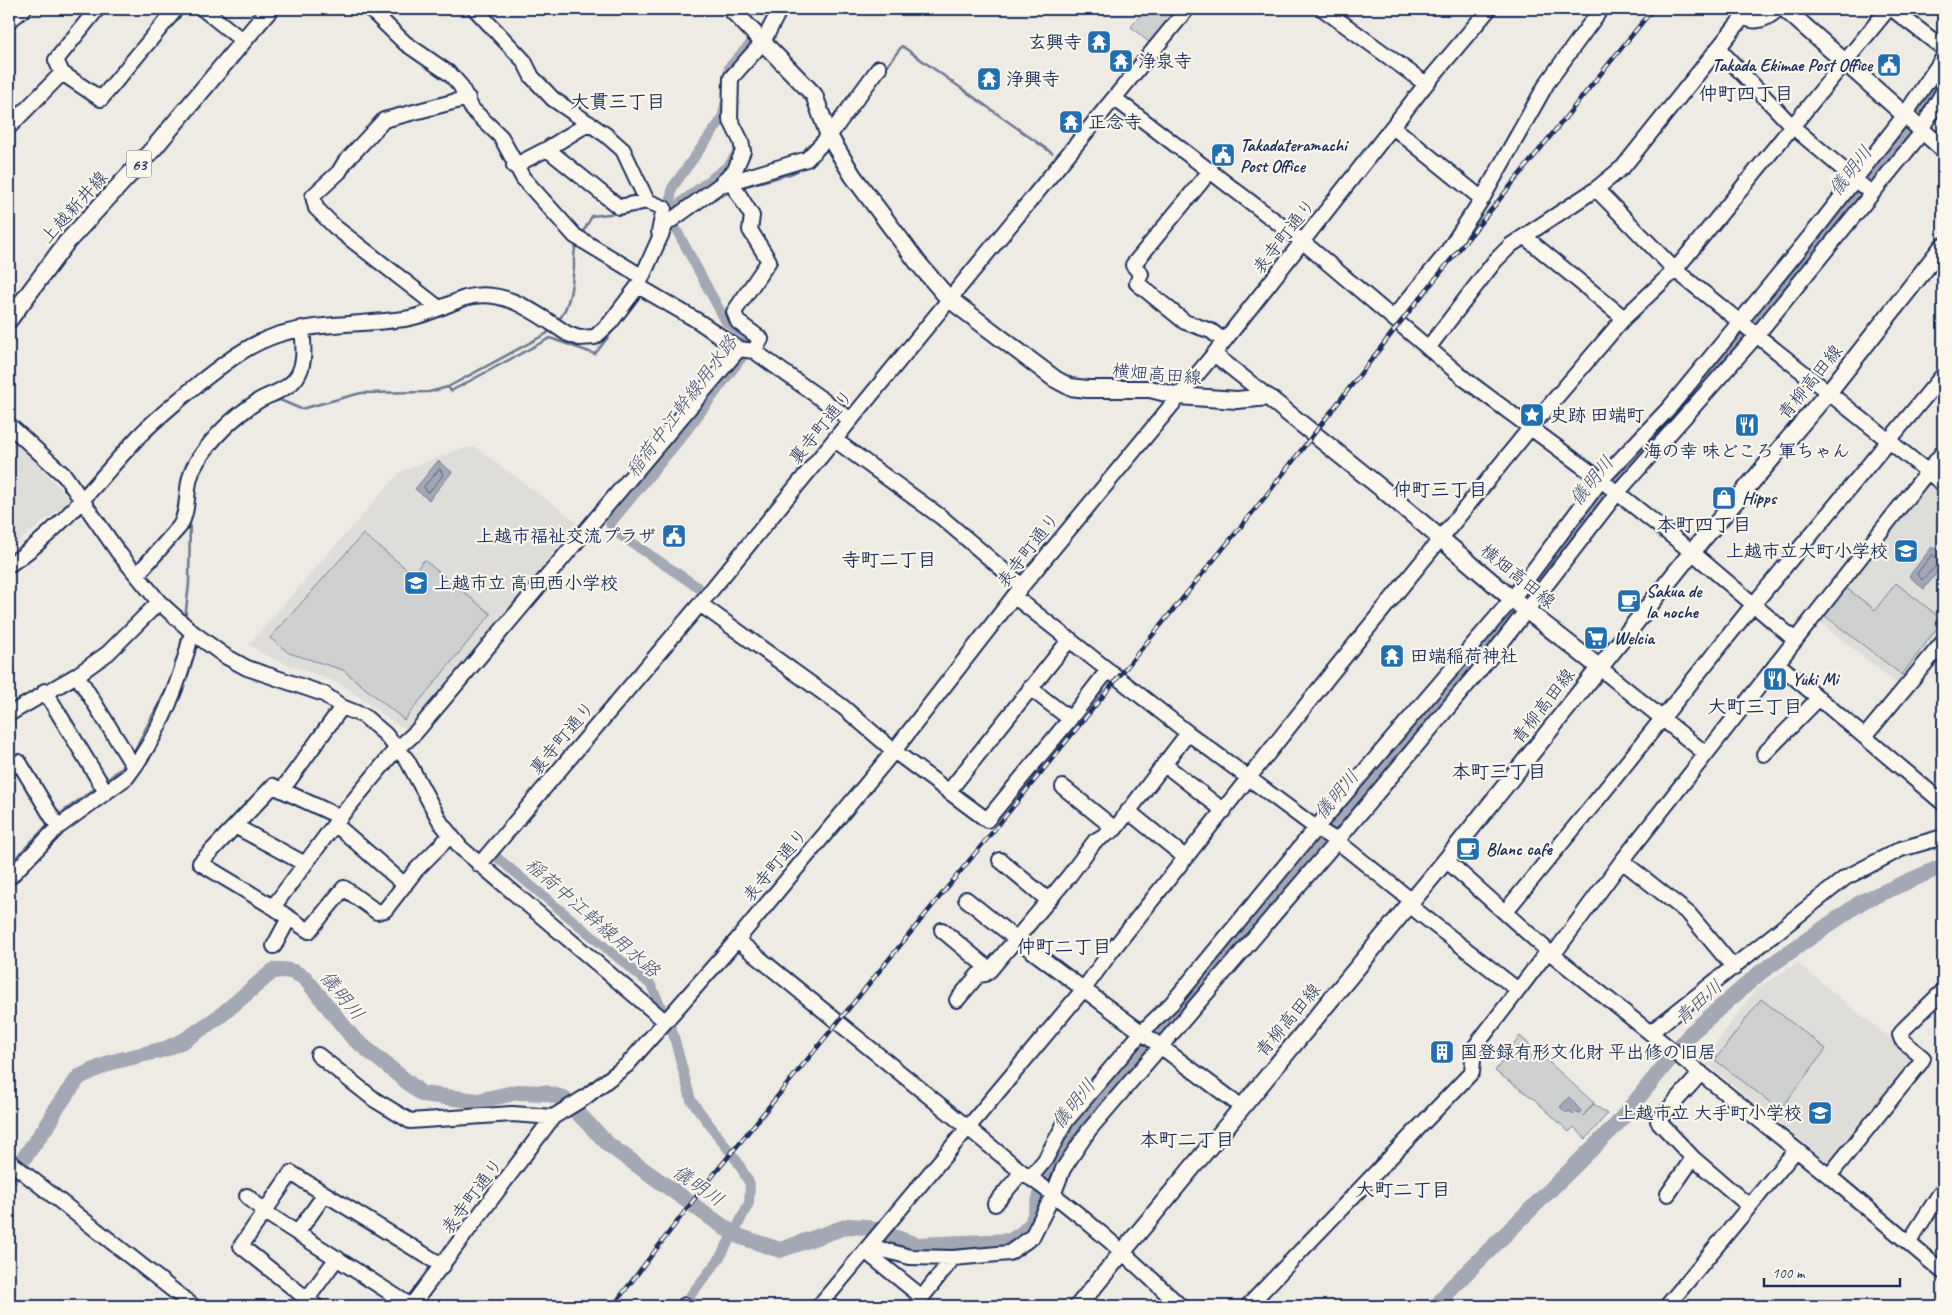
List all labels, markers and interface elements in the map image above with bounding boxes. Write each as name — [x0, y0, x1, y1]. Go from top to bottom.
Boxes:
temple icon: 玄興寺 — [1086, 29, 1112, 55]
place label: 玄興寺 — [1028, 31, 1082, 53]
temple icon: 浄泉寺 — [1108, 48, 1134, 74]
place label: 浄泉寺 — [1138, 50, 1192, 72]
public building icon: Takada Ekimae Post Office — [1876, 52, 1902, 78]
place label: Takada Ekimae Post Office — [1712, 54, 1874, 76]
temple icon: 浄興寺 — [976, 66, 1002, 92]
place label: 浄興寺 — [1006, 68, 1060, 90]
district label: 仲町四丁目 — [1698, 82, 1794, 106]
district label: 大貫三丁目 — [570, 90, 666, 114]
temple icon: 正念寺 — [1058, 109, 1084, 135]
place label: 正念寺 — [1088, 111, 1142, 133]
place label: Takadateramachi Post Office — [1240, 134, 1349, 177]
water label: 儀明川 — [1824, 141, 1878, 200]
public building icon: Takadateramachi Post Office — [1210, 142, 1236, 168]
road number: 63 — [126, 150, 152, 178]
street label: 上越新井線 — [36, 166, 112, 248]
street label: 表寺町通り — [1248, 194, 1320, 278]
water label: 稲荷中江幹線用水路 — [621, 330, 743, 482]
street label: 青柳高田線 — [1773, 340, 1847, 424]
street label: 横畑高田線 — [1111, 359, 1203, 389]
street label: 裏寺町通り — [784, 385, 858, 469]
place icon: 史跡 田端町 — [1519, 402, 1545, 428]
place label: 史跡 田端町 — [1550, 404, 1644, 426]
restaurant icon: 海の幸 味どころ 軍ちゃん — [1734, 412, 1760, 438]
place label: 海の幸 味どころ 軍ちゃん — [1644, 440, 1850, 462]
water label: 儀明川 — [1565, 451, 1619, 510]
district label: 仲町三丁目 — [1392, 478, 1488, 502]
shop icon: Hipps — [1711, 485, 1737, 511]
place label: Hipps — [1742, 487, 1778, 509]
street label: 表寺町通り — [992, 508, 1064, 592]
district label: 本町四丁目 — [1656, 513, 1752, 537]
public building icon: 上越市福祉交流プラザ — [661, 523, 687, 549]
place label: 上越市福祉交流プラザ — [476, 525, 656, 547]
school or university icon: 上越市立大町小学校 — [1893, 538, 1919, 564]
street label: 横畑高田線 — [1476, 539, 1560, 613]
place label: 上越市立大町小学校 — [1726, 540, 1888, 562]
district label: 寺町二丁目 — [841, 548, 937, 572]
school or university icon: 上越市立 高田西小学校 — [403, 570, 429, 596]
place label: 上越市立 高田西小学校 — [434, 572, 618, 594]
place label: Sakua de la noche — [1646, 580, 1703, 623]
cafe icon: Sakua de la noche — [1616, 588, 1642, 614]
supermarket icon: Welcia — [1583, 625, 1609, 651]
place label: Welcia — [1614, 627, 1656, 649]
temple icon: 田端稲荷神社 — [1379, 643, 1405, 669]
place label: 田端稲荷神社 — [1410, 645, 1518, 667]
street label: 青柳高田線 — [1507, 664, 1579, 748]
restaurant icon: Yuki Mi — [1762, 666, 1788, 692]
place label: Yuki Mi — [1792, 668, 1841, 690]
district label: 大町三丁目 — [1707, 695, 1803, 719]
street label: 裏寺町通り — [525, 696, 599, 780]
district label: 本町三丁目 — [1451, 760, 1547, 784]
water label: 儀明川 — [1309, 765, 1364, 824]
street label: 表寺町通り — [738, 823, 812, 907]
cafe icon: Blanc cafe — [1455, 836, 1481, 862]
place label: Blanc cafe — [1486, 838, 1554, 860]
water label: 稲荷中江幹線用水路 — [520, 853, 665, 984]
district label: 仲町二丁目 — [1016, 935, 1112, 959]
water label: 儀明川 — [315, 966, 369, 1025]
water label: 青田川 — [1669, 975, 1728, 1031]
street label: 青柳高田線 — [1251, 978, 1325, 1062]
building icon: 国登録有形文化財 平出修の旧居 — [1429, 1039, 1455, 1065]
place label: 国登録有形文化財 平出修の旧居 — [1460, 1041, 1716, 1063]
water label: 儀明川 — [1047, 1074, 1101, 1133]
school or university icon: 上越市立 大手町小学校 — [1807, 1100, 1833, 1126]
place label: 上越市立 大手町小学校 — [1618, 1102, 1802, 1124]
district label: 本町二丁目 — [1139, 1128, 1235, 1152]
street label: 表寺町通り — [436, 1153, 508, 1239]
water label: 儀明川 — [668, 1160, 729, 1212]
district label: 大町二丁目 — [1355, 1178, 1451, 1202]
scale bar — [1764, 1255, 1901, 1287]
text: 100 m — [1772, 1264, 1806, 1283]

